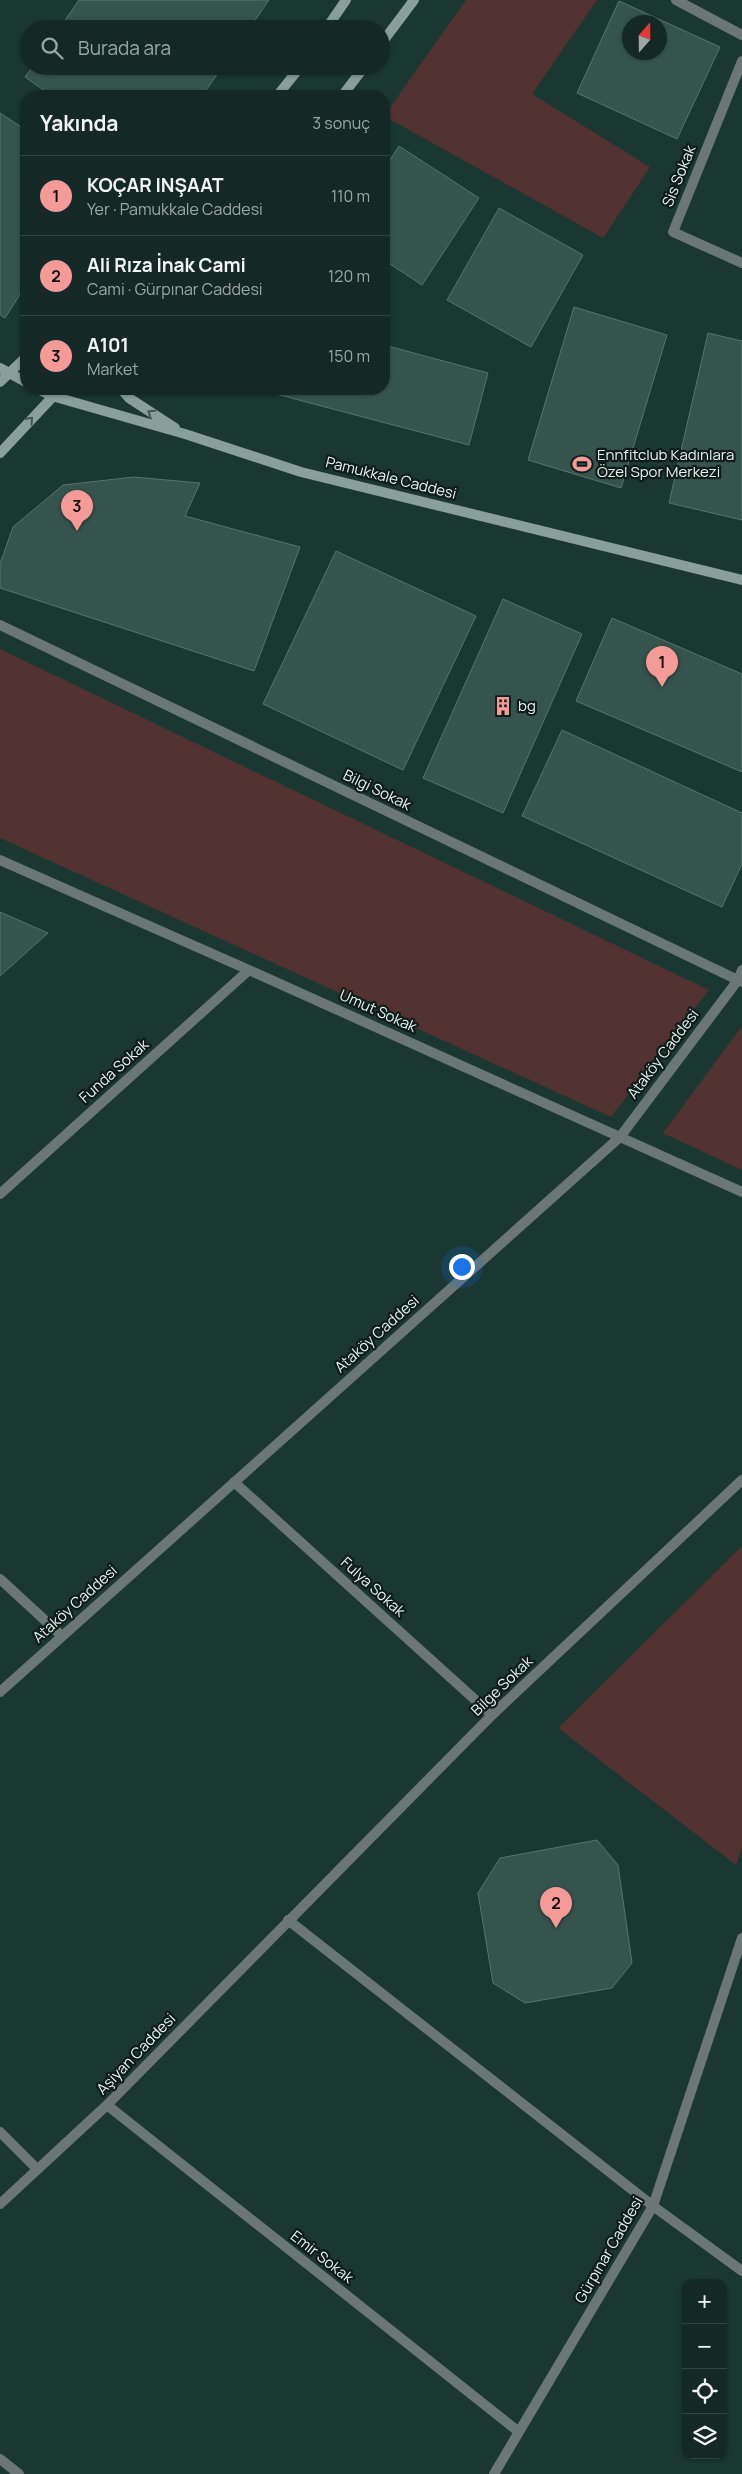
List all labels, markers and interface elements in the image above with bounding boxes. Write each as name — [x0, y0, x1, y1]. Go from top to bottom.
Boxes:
north arrow — [622, 15, 667, 60]
search box — [20, 20, 390, 75]
icon: search — [38, 34, 66, 62]
text: Burada ara — [78, 35, 171, 61]
text: Yakında — [40, 109, 118, 137]
text: 3 sonuç — [312, 112, 370, 134]
street label: Sis Sokak — [657, 141, 701, 210]
text: KOÇAR INŞAAT — [87, 172, 223, 198]
text: 1 — [52, 185, 60, 207]
text: 110 m — [331, 185, 370, 207]
text: Yer · Pamukkale Caddesi — [87, 198, 263, 220]
text: Ali Rıza İnak Cami — [87, 252, 246, 278]
text: 2 — [51, 265, 61, 287]
text: 120 m — [328, 265, 370, 287]
text: Cami · Gürpınar Caddesi — [87, 278, 263, 300]
text: A101 — [87, 332, 129, 358]
text: 3 — [51, 345, 61, 367]
text: 150 m — [328, 345, 370, 367]
text: Market — [87, 358, 139, 380]
one-way arrow — [148, 410, 157, 419]
one-way arrow — [24, 417, 33, 426]
place label: Ennfitclub Kadınlara Özel Spor Merkezi — [597, 444, 734, 482]
street label: Pamukkale Caddesi — [324, 451, 459, 504]
sports icon: Ennfitclub Kadınlara Özel Spor Merkezi — [571, 453, 593, 475]
pin: 3 — [61, 490, 93, 531]
pin: 1 — [646, 646, 678, 687]
building icon: bg — [492, 695, 514, 717]
place label: bg — [518, 695, 536, 716]
street label: Bilgi Sokak — [340, 764, 415, 815]
street label: Umut Sokak — [336, 984, 421, 1037]
street label: Ataköy Caddesi — [622, 1005, 703, 1103]
street label: Funda Sokak — [74, 1033, 153, 1107]
your location — [449, 1254, 475, 1280]
street label: Ataköy Caddesi — [330, 1290, 424, 1377]
street label: Fulya Sokak — [336, 1552, 411, 1622]
street label: Ataköy Caddesi — [28, 1560, 122, 1647]
street label: Bilge Sokak — [466, 1651, 537, 1720]
pin: 2 — [540, 1887, 572, 1928]
street label: Aşiyan Caddesi — [91, 2008, 180, 2099]
street label: Gürpınar Caddesi — [569, 2193, 648, 2307]
street label: Emir Sokak — [286, 2225, 359, 2288]
map controls — [682, 2279, 727, 2459]
button: + — [682, 2279, 727, 2324]
button: − — [682, 2324, 727, 2369]
button: locate — [682, 2369, 727, 2414]
button: layers — [682, 2414, 727, 2459]

